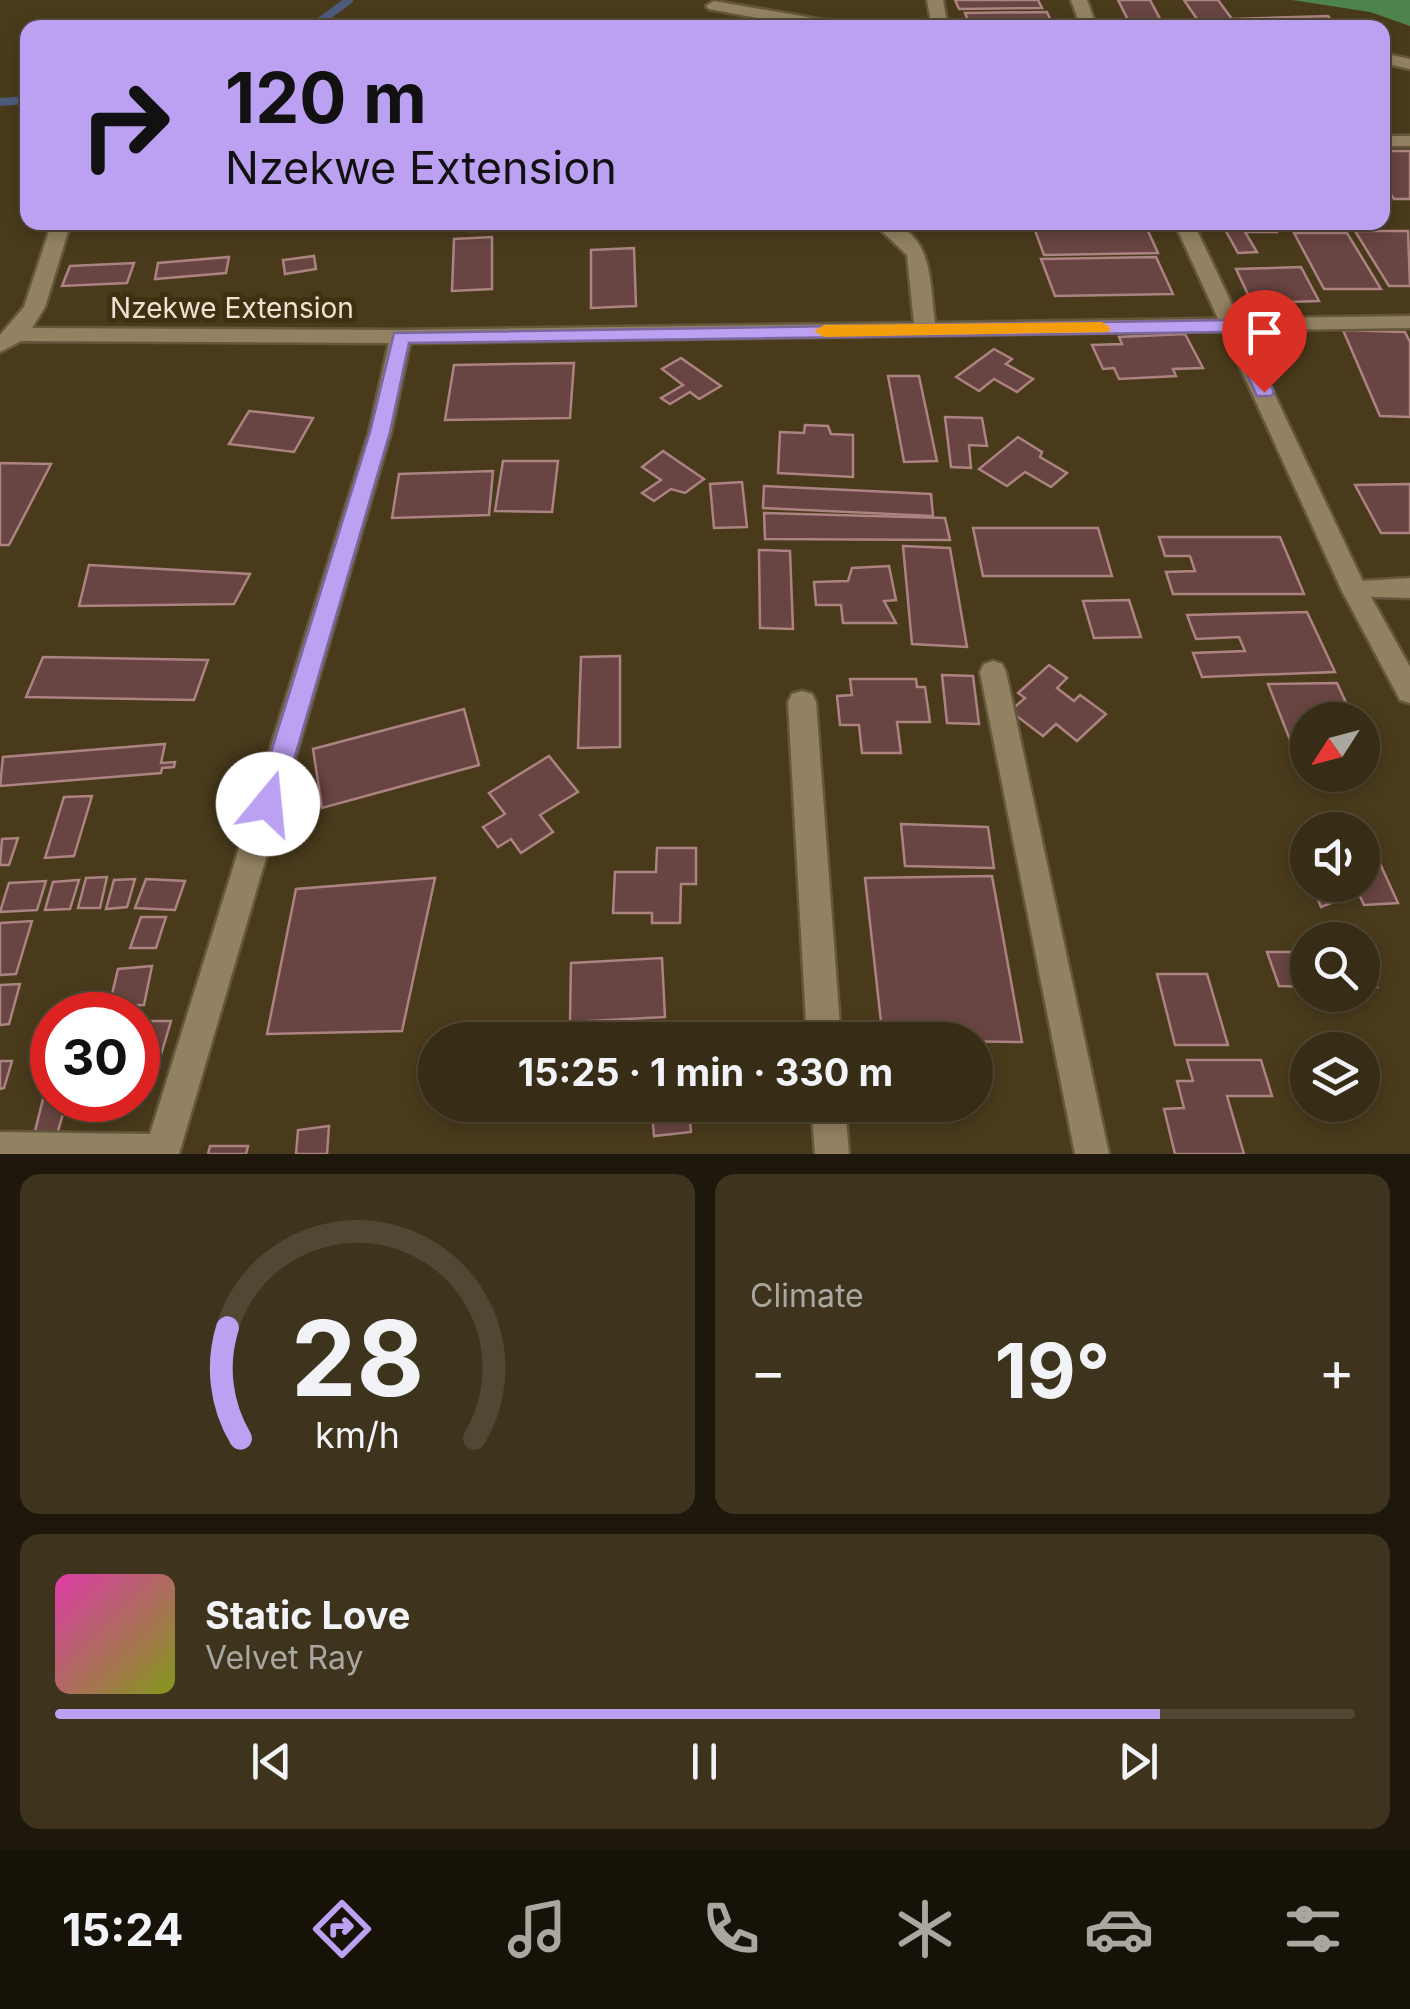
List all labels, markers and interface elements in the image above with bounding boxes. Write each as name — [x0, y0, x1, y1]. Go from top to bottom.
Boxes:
text: 120 m — [225, 55, 427, 140]
icon: right — [60, 60, 190, 190]
text: Nzekwe Extension — [225, 140, 617, 195]
pin — [1222, 290, 1307, 393]
street label: Nzekwe Extension — [110, 291, 354, 325]
icon: arrive — [1237, 305, 1292, 360]
north arrow — [1290, 702, 1380, 792]
map controls — [1290, 702, 1380, 1122]
position arrow — [216, 752, 320, 856]
button: sound — [1290, 812, 1380, 902]
button: search — [1290, 922, 1380, 1012]
speed limit sign: 30 — [30, 992, 160, 1122]
button: layers — [1290, 1032, 1380, 1122]
text: 15:25 · 1 min · 330 m — [518, 1049, 893, 1095]
text: Climate — [750, 1276, 864, 1315]
text: 28 — [291, 1295, 424, 1421]
text: 19° — [995, 1325, 1110, 1416]
text: − — [750, 1338, 786, 1404]
text: + — [1319, 1338, 1355, 1404]
text: km/h — [315, 1413, 400, 1457]
text: Static Love — [205, 1592, 410, 1638]
text: Velvet Ray — [205, 1638, 363, 1677]
icon: previous — [244, 1734, 299, 1789]
icon: pause — [677, 1734, 732, 1789]
icon: next — [1111, 1734, 1166, 1789]
icon: directions — [307, 1894, 377, 1964]
icon: music — [502, 1894, 572, 1964]
icon: phone — [696, 1894, 766, 1964]
icon: climate — [890, 1894, 960, 1964]
icon: car — [1084, 1894, 1154, 1964]
icon: filters — [1278, 1894, 1348, 1964]
text: 15:24 — [62, 1902, 183, 1957]

